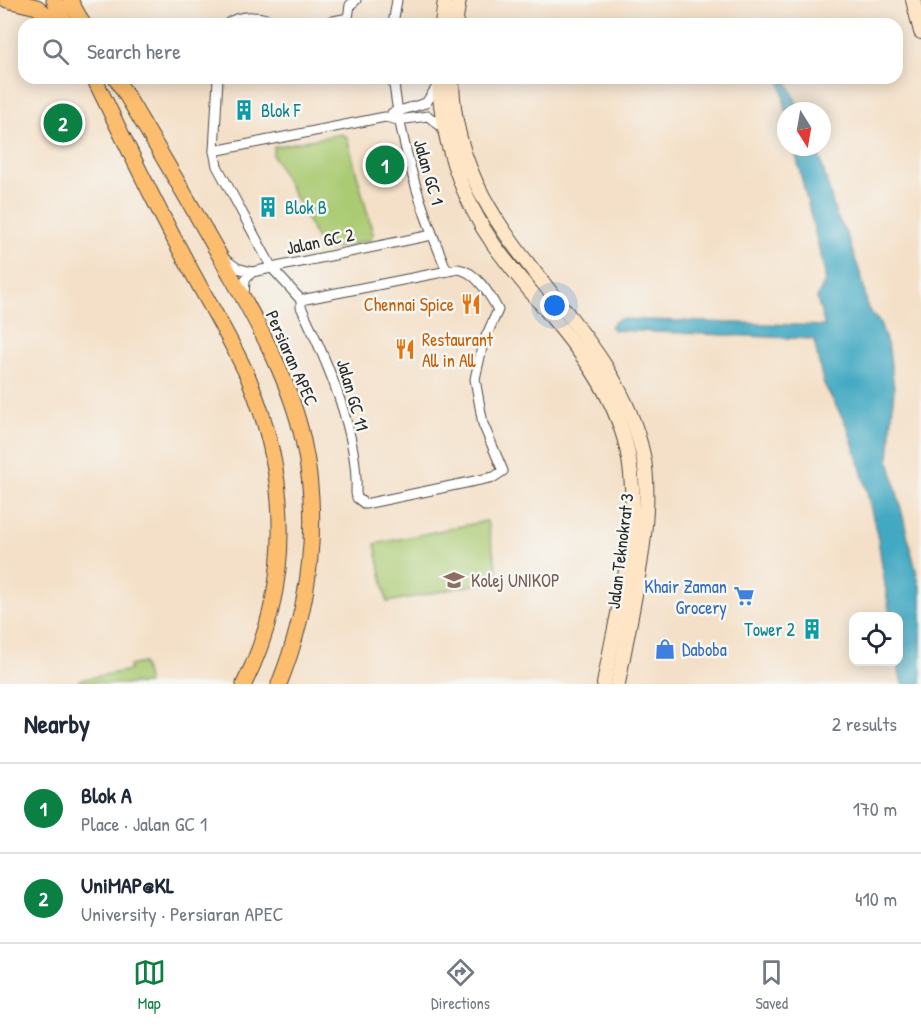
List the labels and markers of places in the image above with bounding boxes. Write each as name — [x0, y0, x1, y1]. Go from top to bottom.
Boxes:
building icon: Blok F — [232, 98, 256, 122]
place label: Blok F — [261, 98, 302, 123]
pin: 2 — [44, 100, 82, 146]
pin: 1 — [366, 142, 404, 188]
building icon: Blok B — [256, 195, 280, 219]
place label: Blok B — [285, 195, 327, 220]
place label: Chennai Spice — [364, 292, 454, 317]
restaurant icon: Chennai Spice — [459, 292, 483, 316]
place label: Restaurant All in All — [422, 327, 494, 373]
restaurant icon: Restaurant All in All — [393, 337, 417, 361]
school or university icon: Kolej UNIKOP — [442, 568, 466, 592]
place label: Kolej UNIKOP — [471, 568, 560, 593]
place label: Khair Zaman Grocery — [644, 574, 727, 620]
supermarket icon: Khair Zaman Grocery — [732, 584, 756, 608]
place label: Tower 2 — [744, 617, 796, 642]
building icon: Tower 2 — [800, 617, 824, 641]
shop icon: Daboba — [653, 637, 677, 661]
place label: Daboba — [682, 637, 727, 662]

